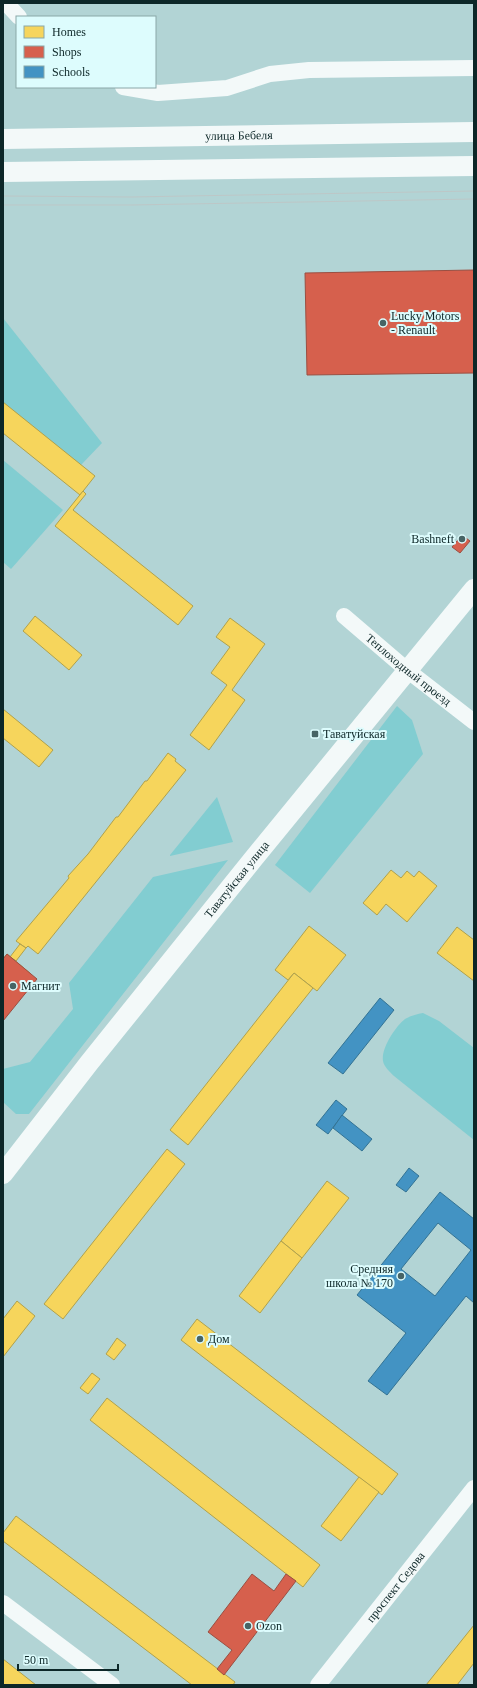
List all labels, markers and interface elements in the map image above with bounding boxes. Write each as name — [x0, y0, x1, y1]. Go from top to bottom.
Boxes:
legend — [16, 16, 156, 88]
text: Homes — [52, 25, 86, 39]
text: Shops — [52, 45, 82, 59]
text: Schools — [52, 65, 90, 79]
street label: улица Бебеля — [205, 128, 273, 143]
place label: Lucky Motors - Renault — [391, 309, 460, 337]
marker: Lucky Motors - Renault — [378, 318, 388, 328]
place label: Bashneft — [411, 532, 455, 546]
marker: Bashneft — [457, 534, 467, 544]
street label: Теплоходный проезд — [363, 631, 454, 709]
place label: Таватуйская — [323, 727, 386, 741]
marker: Таватуйская — [310, 729, 320, 739]
street label: Таватуйская улица — [202, 838, 272, 921]
place label: Магнит — [21, 979, 61, 993]
marker: Магнит — [8, 981, 18, 991]
place label: Средняя школа № 170 — [326, 1262, 393, 1290]
marker: Средняя школа № 170 — [396, 1271, 406, 1281]
place label: Дом — [208, 1332, 230, 1346]
marker: Дом — [195, 1334, 205, 1344]
street label: проспект Седова — [363, 1548, 428, 1625]
place label: Ozon — [256, 1619, 282, 1633]
marker: Ozon — [243, 1621, 253, 1631]
scale bar — [18, 1646, 118, 1672]
text: 50 m — [24, 1653, 49, 1667]

